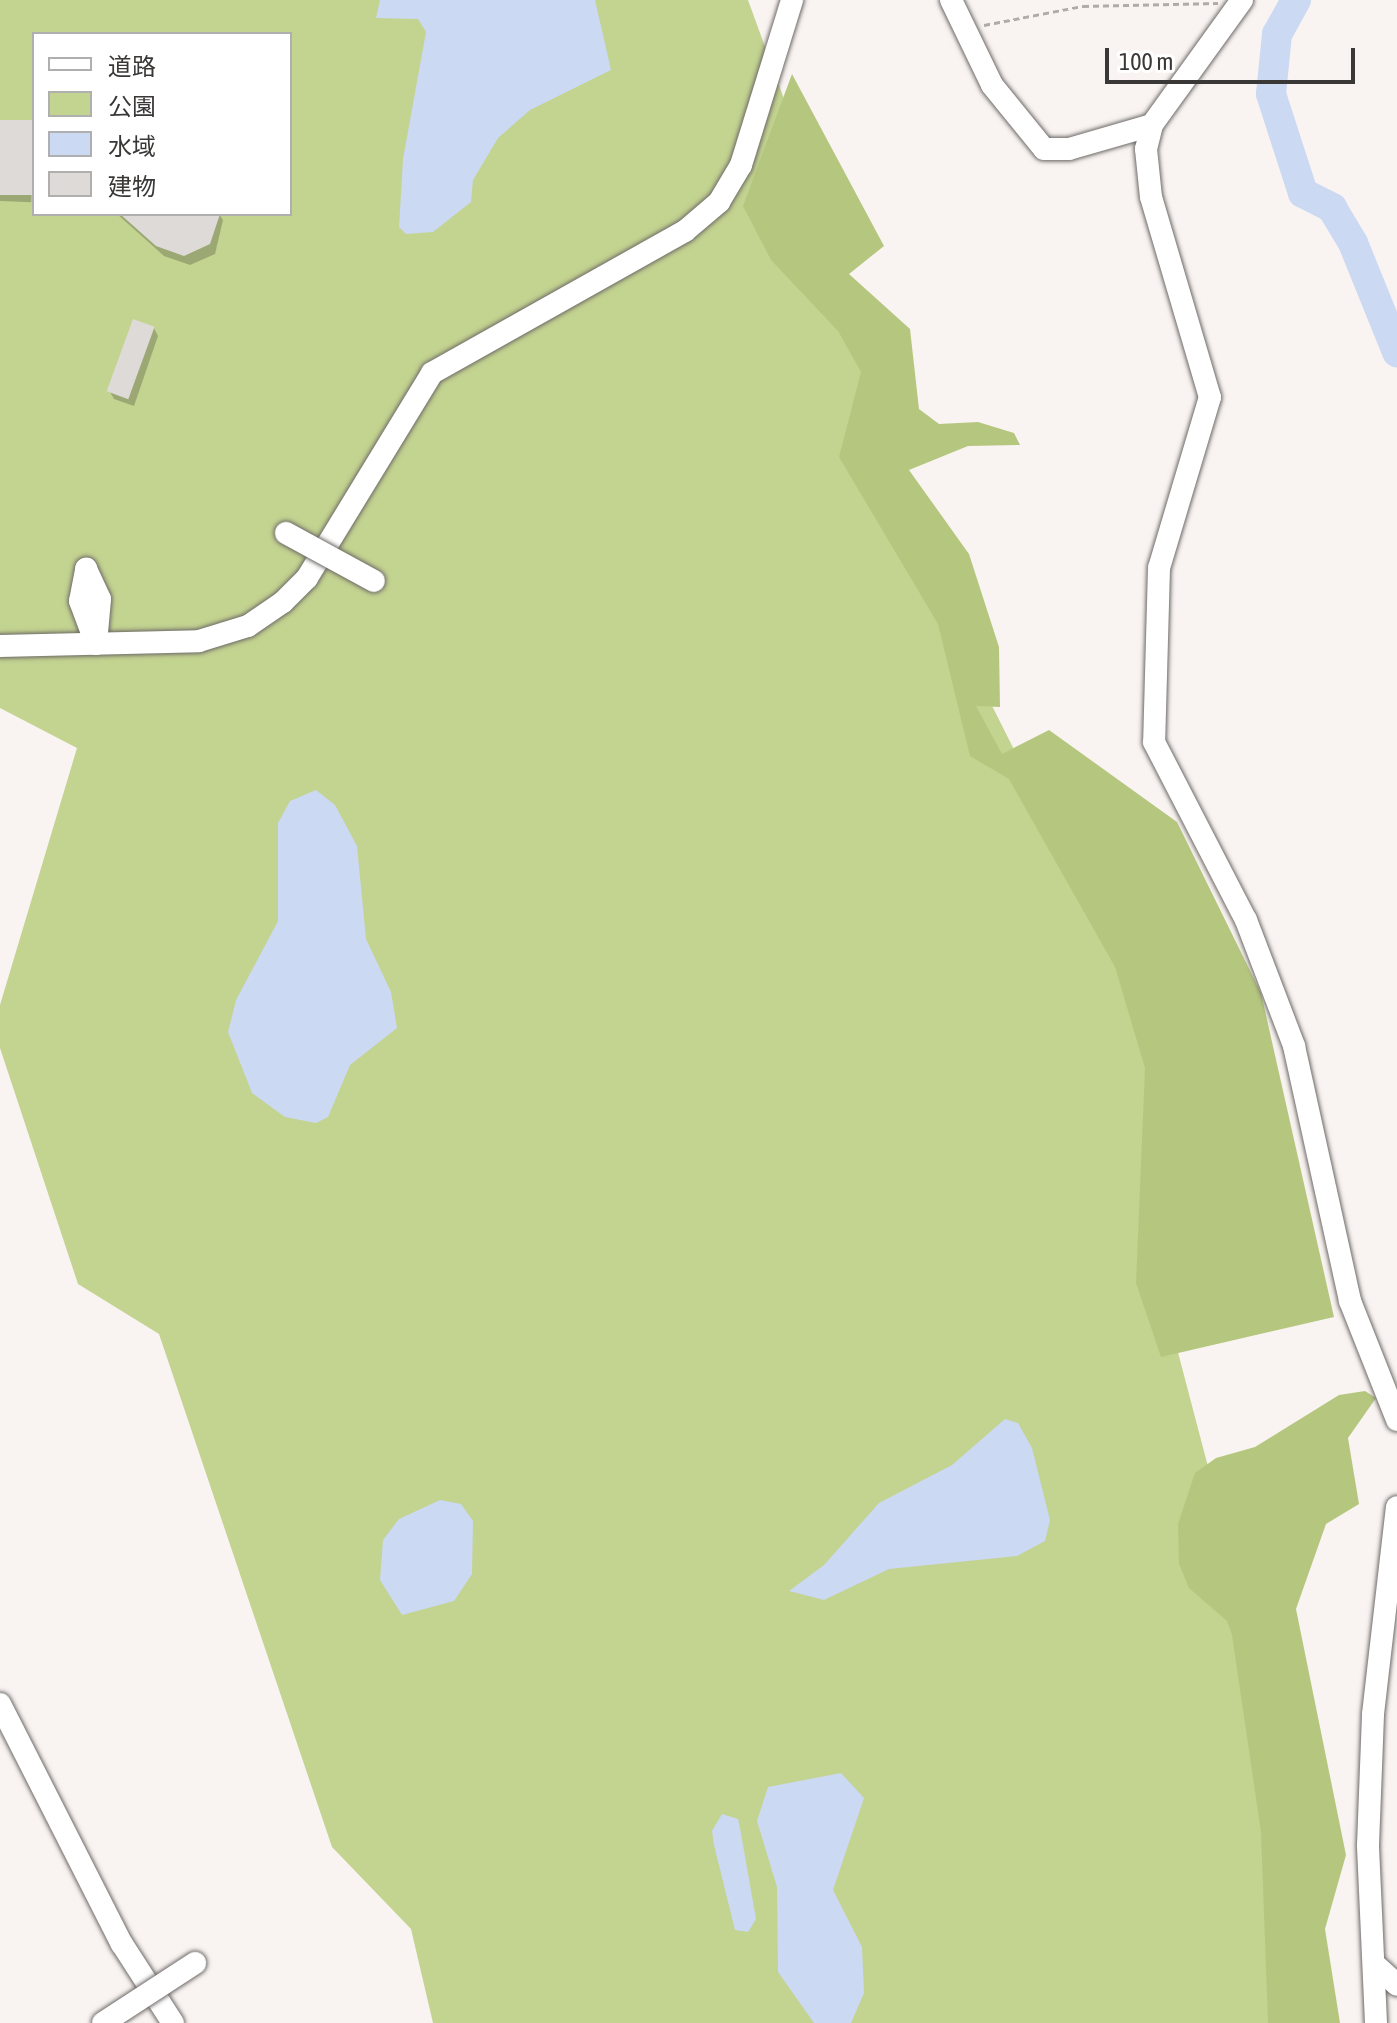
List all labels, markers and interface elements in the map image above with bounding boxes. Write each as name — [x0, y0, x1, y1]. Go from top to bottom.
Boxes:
legend — [32, 32, 292, 216]
scale bar — [1109, 32, 1359, 82]
text: 100 m — [1119, 48, 1173, 75]
text: 道路 — [108, 53, 156, 80]
text: 公園 — [108, 93, 156, 120]
text: 水域 — [108, 133, 156, 160]
text: 建物 — [108, 173, 156, 200]

